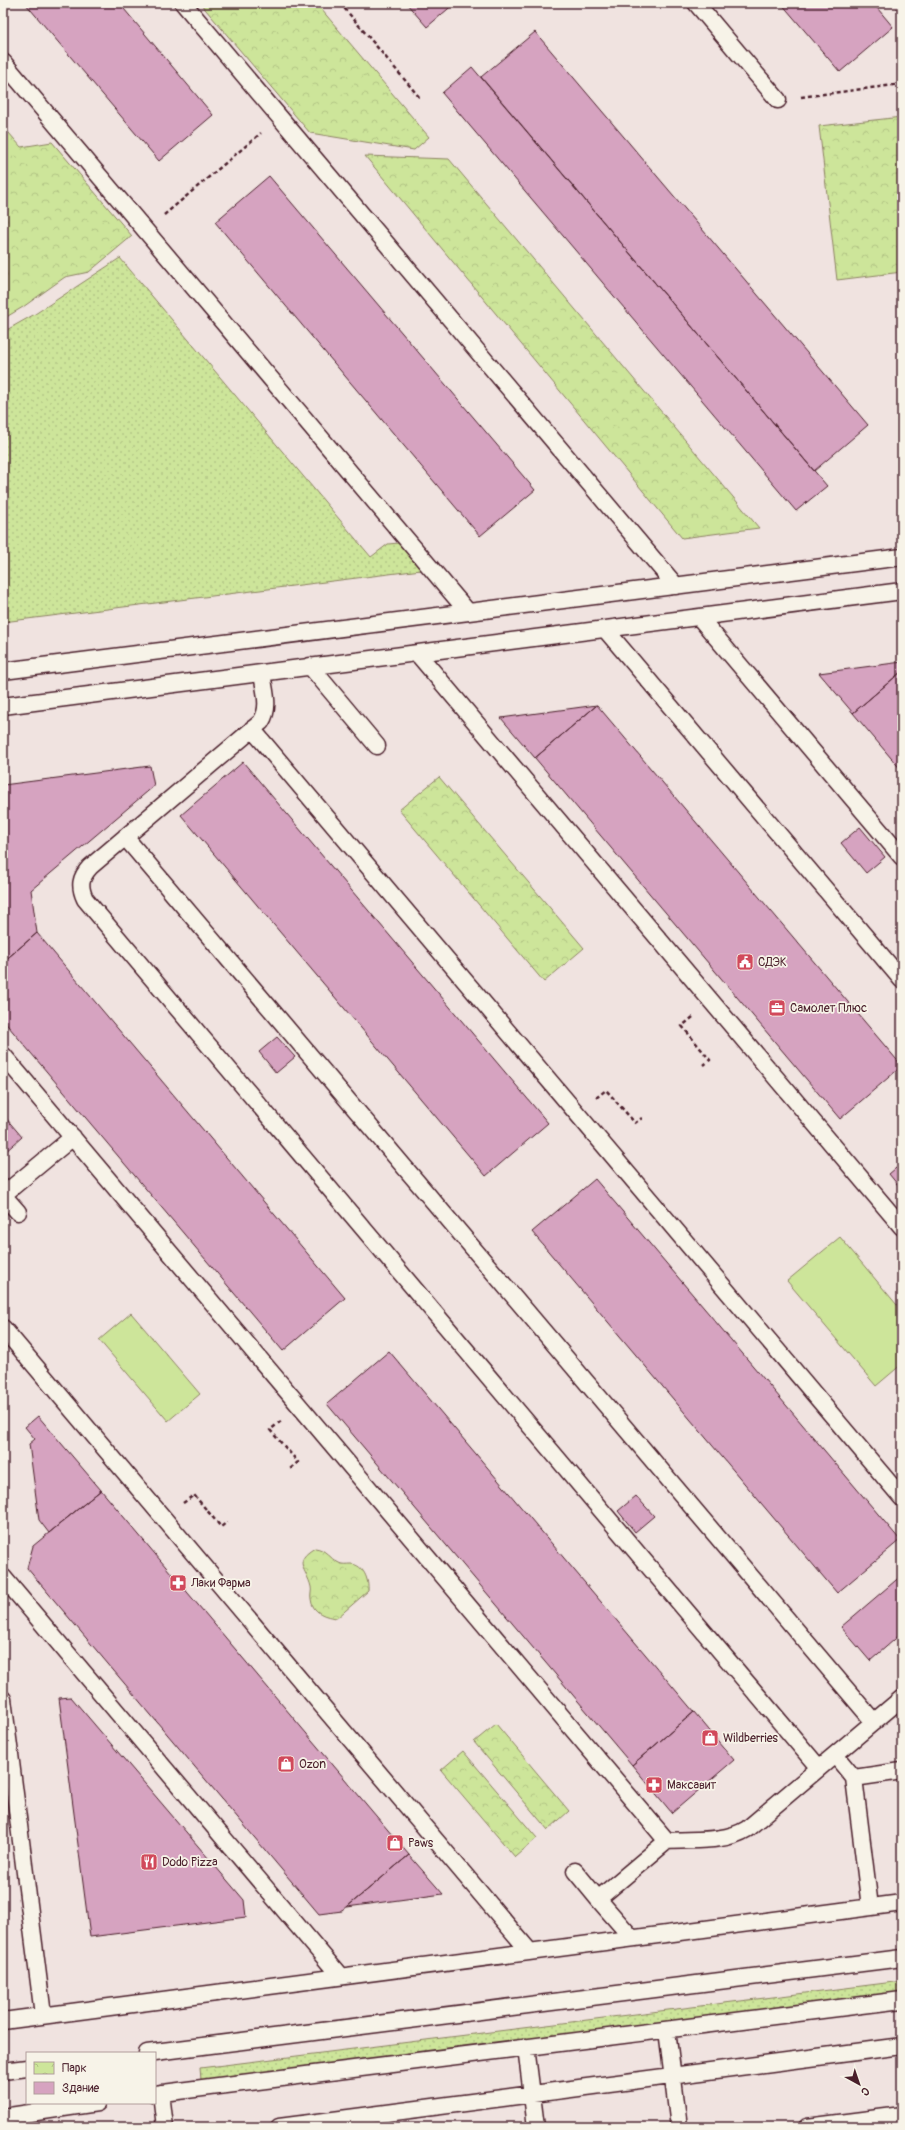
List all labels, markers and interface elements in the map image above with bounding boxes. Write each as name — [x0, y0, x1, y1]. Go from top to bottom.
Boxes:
public building icon: СДЭК — [735, 952, 755, 972]
place label: СДЭК — [758, 955, 787, 970]
office icon: Самолет Плюс — [767, 998, 787, 1018]
place label: Самолет Плюс — [790, 1001, 867, 1016]
pharmacy icon: Лаки Фарма — [168, 1573, 188, 1593]
place label: Лаки Фарма — [190, 1576, 251, 1591]
shop icon: Wildberries — [700, 1728, 720, 1748]
place label: Wildberries — [723, 1731, 779, 1746]
shop icon: Ozon — [276, 1754, 296, 1774]
place label: Ozon — [299, 1757, 326, 1772]
pharmacy icon: Максавит — [644, 1775, 664, 1795]
place label: Максавит — [667, 1778, 716, 1793]
shop icon: Paws — [385, 1833, 405, 1853]
place label: Paws — [408, 1836, 434, 1851]
restaurant icon: Dodo Pizza — [139, 1852, 159, 1872]
place label: Dodo Pizza — [162, 1855, 218, 1870]
legend — [26, 2052, 156, 2104]
text: Парк — [62, 2061, 87, 2076]
north arrow — [839, 2064, 879, 2104]
text: Здание — [62, 2081, 99, 2096]
text: С — [858, 2084, 872, 2099]

